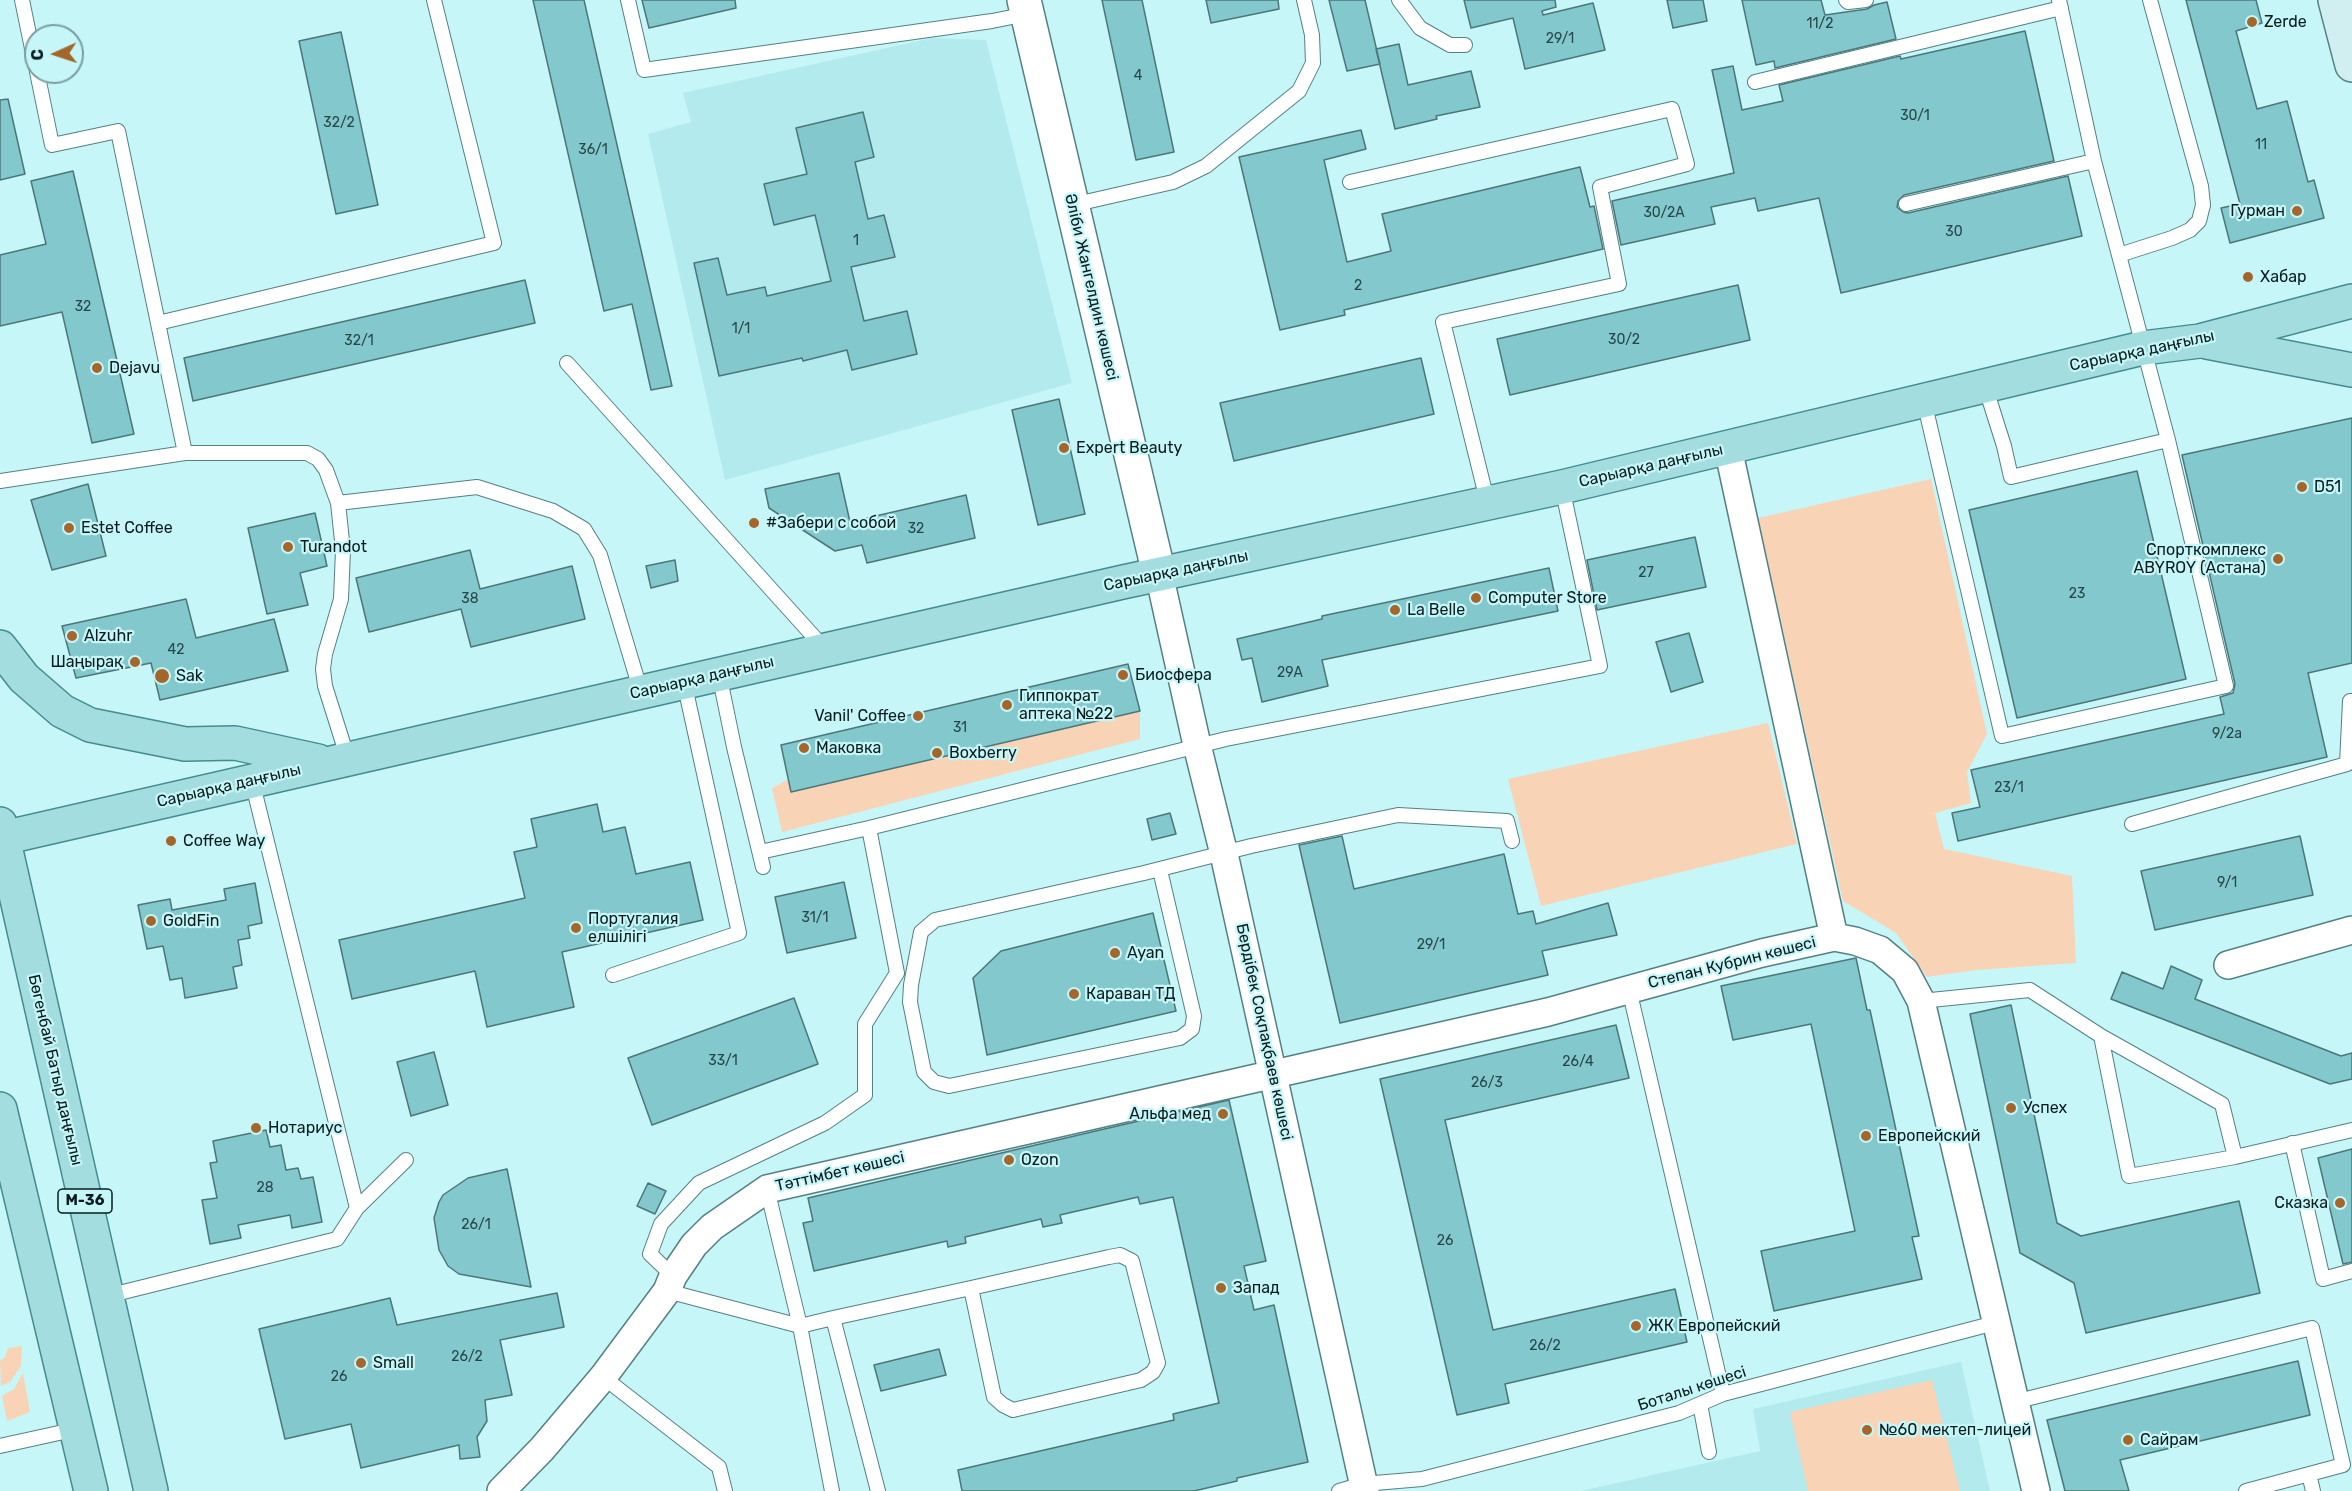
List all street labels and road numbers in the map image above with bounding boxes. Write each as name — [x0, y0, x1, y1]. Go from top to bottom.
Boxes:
street label: Әліби Жангелдин көшесі — [1060, 192, 1122, 382]
street label: Сарыарқа даңғылы — [2068, 326, 2216, 376]
street label: Сарыарқа даңғылы — [1577, 440, 1725, 492]
street label: Сарыарқа даңғылы — [1102, 546, 1250, 596]
street label: Сарыарқа даңғылы — [628, 652, 776, 704]
street label: Сарыарқа даңғылы — [155, 760, 303, 812]
street label: Бердібек Соқпақбаев көшесі — [1232, 922, 1296, 1142]
street label: Степан Кубрин көшесі — [1646, 933, 1818, 993]
street label: Бөгенбай Батыр даңғылы — [24, 972, 86, 1168]
street label: Тәттімбет көшесі — [774, 1148, 906, 1196]
road number: M-36 — [58, 1189, 112, 1213]
street label: Боталы көшесі — [1635, 1362, 1749, 1416]

